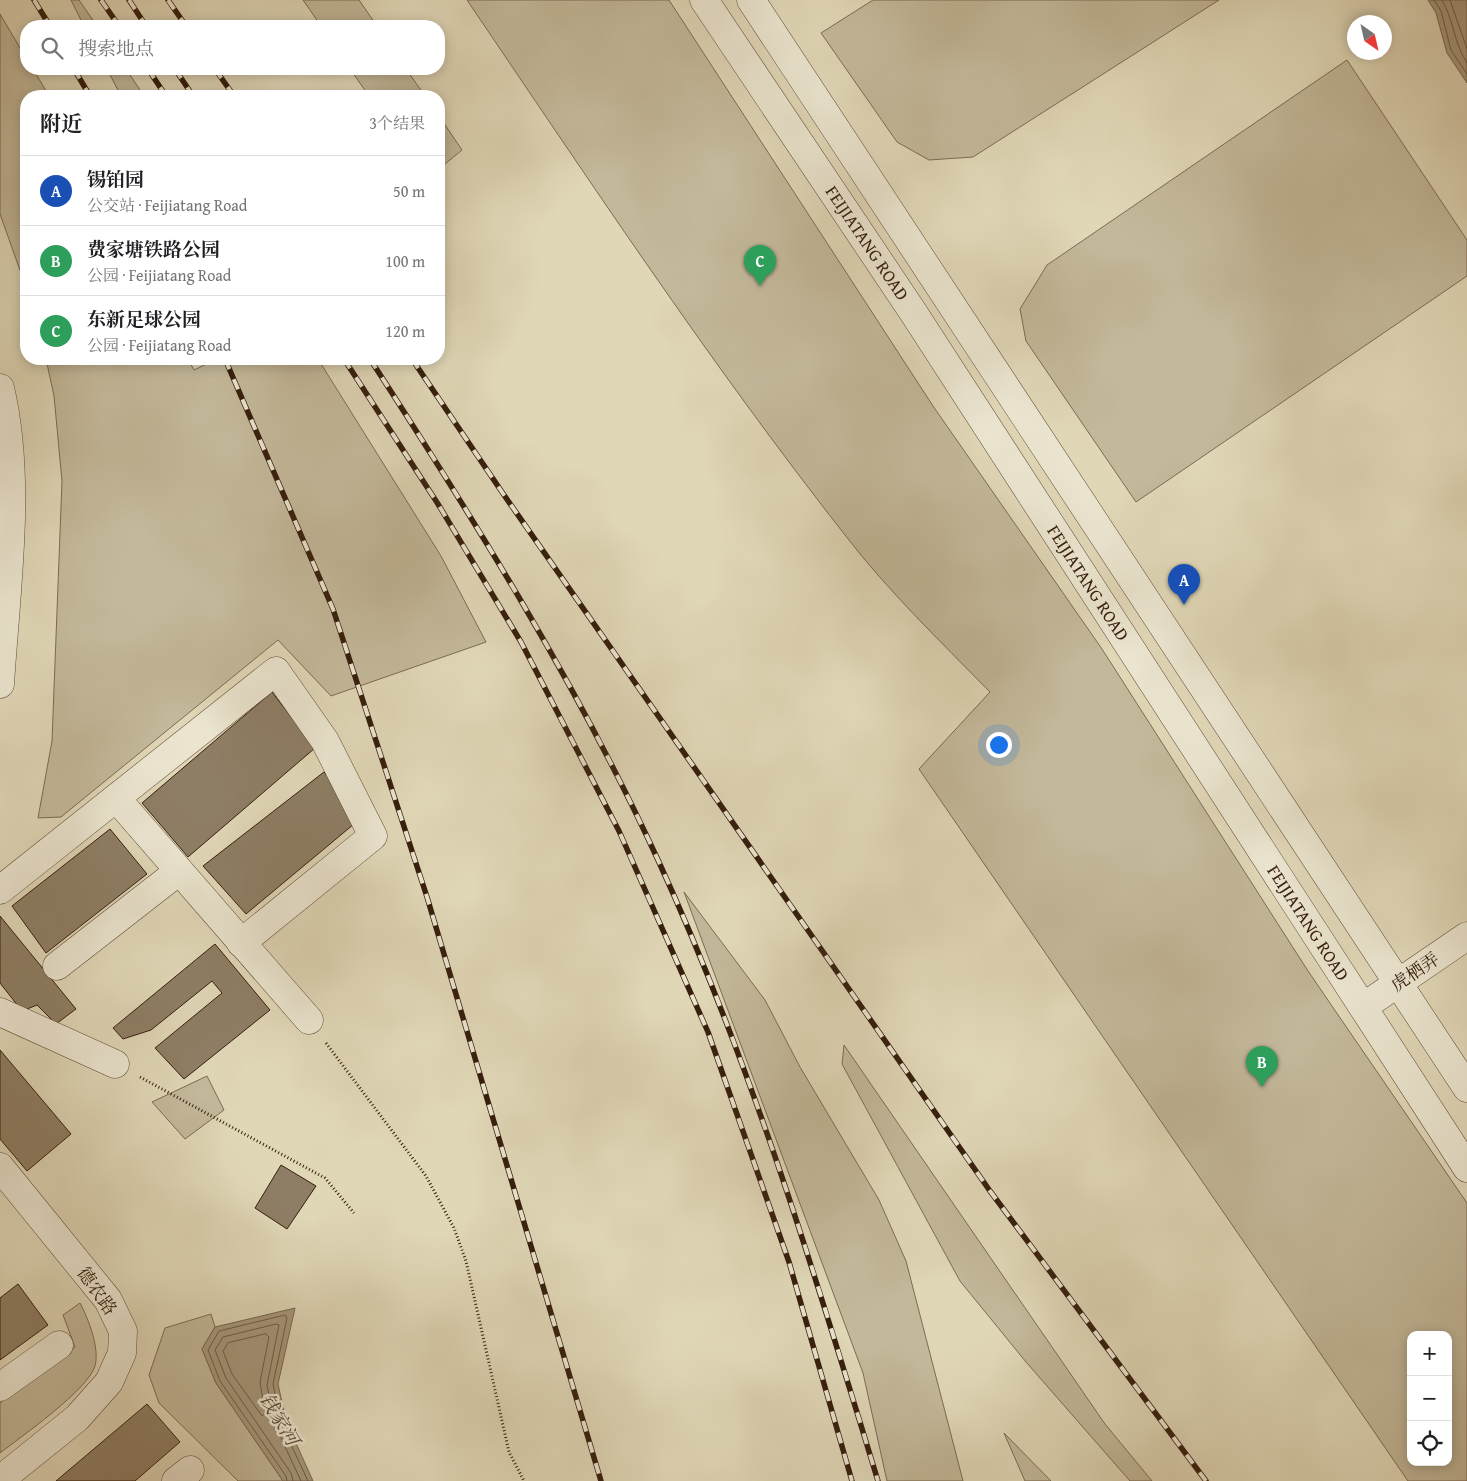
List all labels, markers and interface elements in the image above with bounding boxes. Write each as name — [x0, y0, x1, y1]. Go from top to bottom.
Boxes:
north arrow — [1347, 15, 1392, 60]
search box — [20, 20, 445, 75]
icon: search — [38, 34, 66, 62]
text: 搜索地点 — [78, 34, 154, 62]
text: 附近 — [40, 108, 82, 139]
text: 3个结果 — [369, 111, 425, 135]
text: 锡铂园 — [87, 165, 144, 193]
text: A — [51, 179, 61, 203]
text: 50 m — [393, 179, 425, 203]
street label: FEIJIATANG ROAD — [819, 180, 916, 306]
text: 公交站 · Feijiatang Road — [87, 193, 247, 217]
text: 费家塘铁路公园 — [87, 235, 220, 263]
pin: C — [744, 245, 776, 286]
text: B — [51, 249, 61, 273]
text: 100 m — [385, 249, 425, 273]
text: 公园 · Feijiatang Road — [87, 263, 231, 287]
text: 东新足球公园 — [87, 305, 201, 333]
text: C — [51, 319, 61, 343]
text: 120 m — [385, 319, 425, 343]
text: 公园 · Feijiatang Road — [87, 333, 231, 357]
street label: FEIJIATANG ROAD — [1041, 519, 1136, 646]
pin: A — [1168, 564, 1200, 605]
your location — [986, 732, 1012, 758]
street label: FEIJIATANG ROAD — [1261, 859, 1356, 986]
street label: 虎栖弄 — [1385, 945, 1445, 998]
pin: B — [1246, 1046, 1278, 1087]
street label: 德农路 — [71, 1261, 124, 1321]
map controls — [1407, 1331, 1452, 1466]
button: + — [1407, 1331, 1452, 1376]
button: − — [1407, 1376, 1452, 1421]
water label: 钱家河 — [253, 1387, 308, 1453]
button: locate — [1407, 1421, 1452, 1466]

